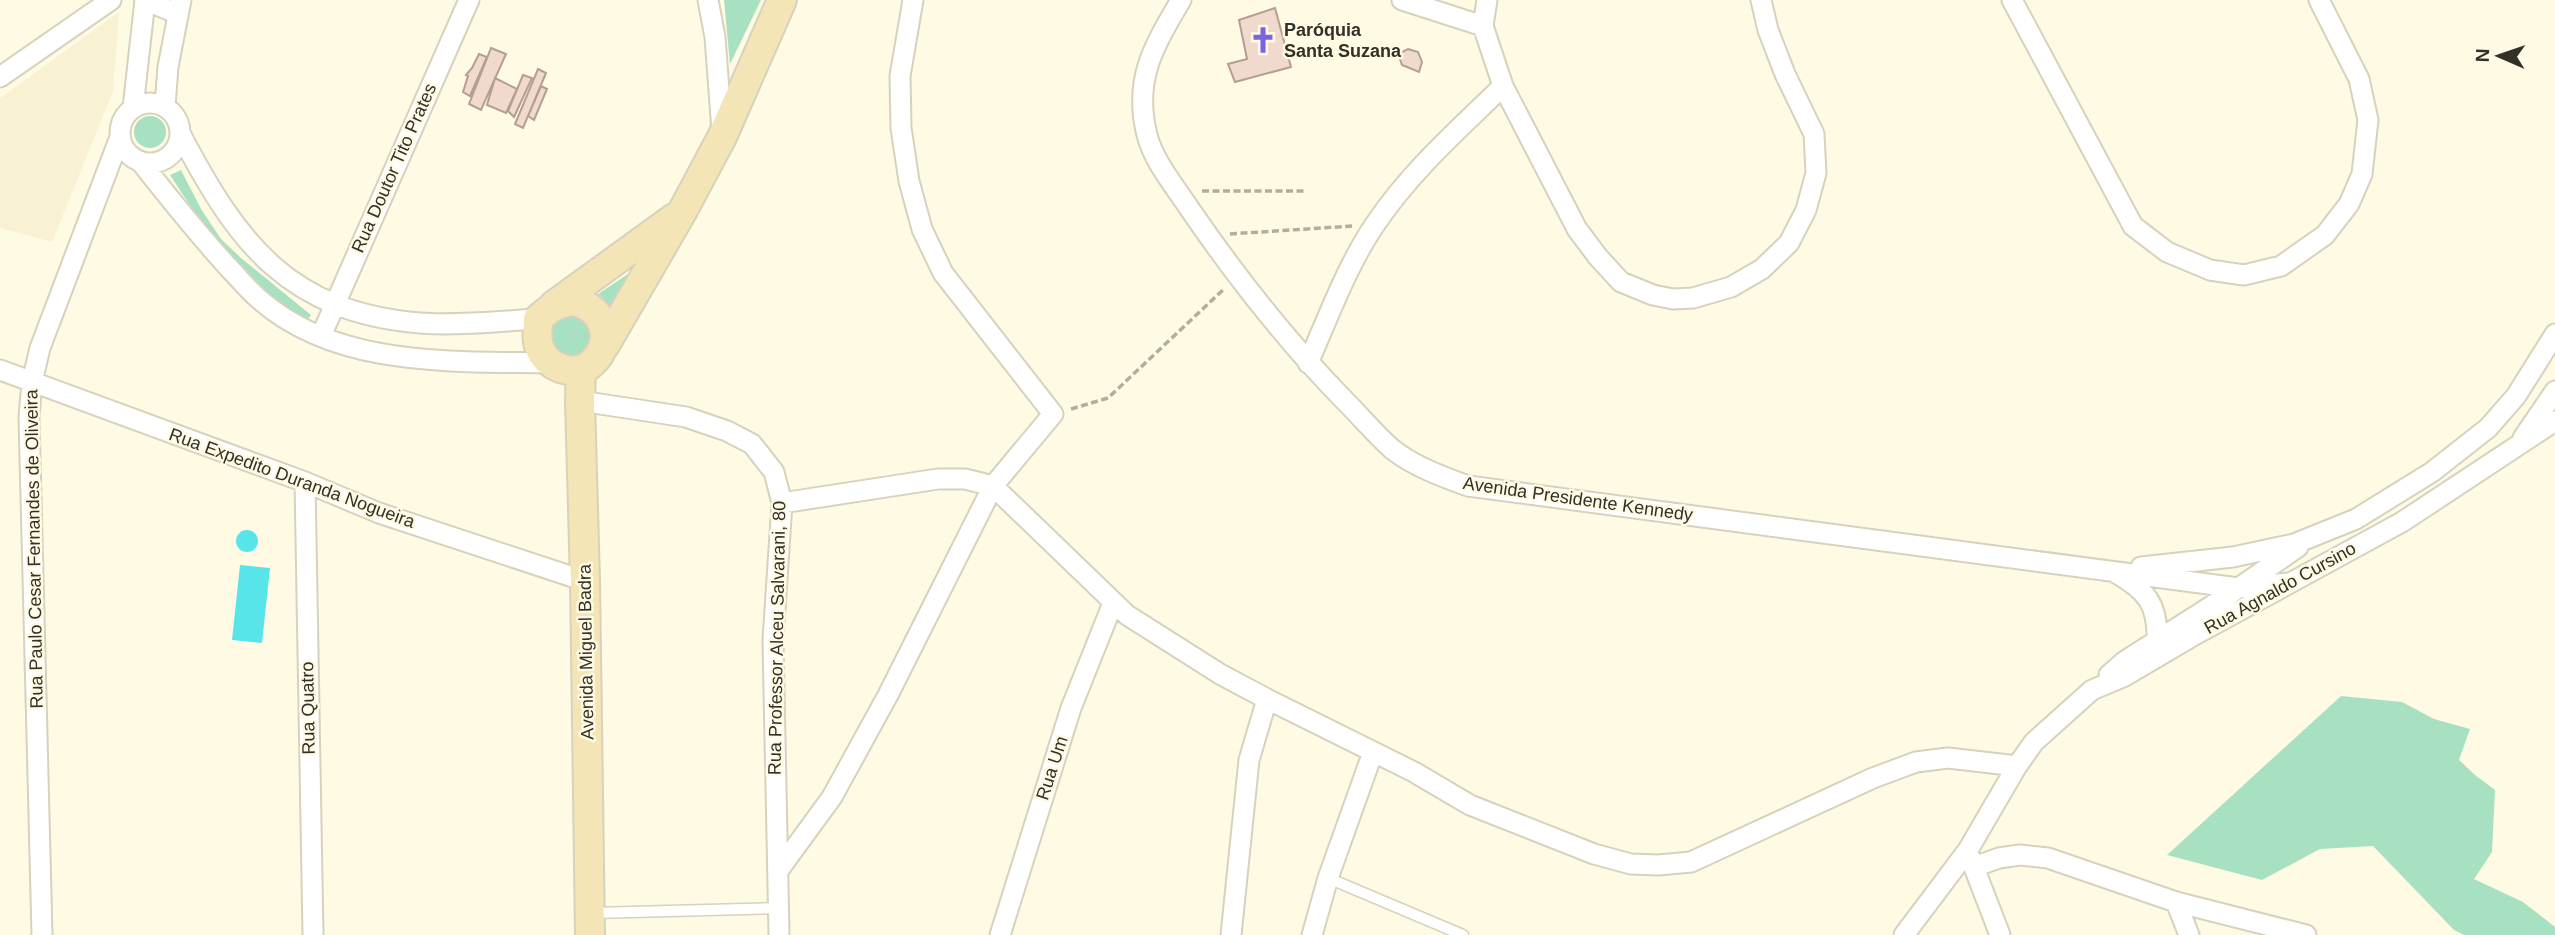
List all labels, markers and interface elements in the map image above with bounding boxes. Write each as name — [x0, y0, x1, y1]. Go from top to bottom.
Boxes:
place label: Paróquia Santa Suzana — [1284, 20, 1402, 61]
north arrow — [2464, 21, 2534, 91]
church icon: Paróquia Santa Suzana — [1248, 25, 1278, 55]
text: N — [2472, 48, 2493, 63]
street label: Rua Doutor Tito Prates — [348, 80, 440, 256]
street label: Rua Paulo Cesar Fernandes de Oliveira — [21, 388, 47, 709]
street label: Rua Expedito Duranda Nogueira — [166, 424, 419, 532]
street label: Avenida Presidente Kennedy — [1462, 473, 1694, 525]
street label: Rua Professor Alceu Salvarani, 80 — [765, 501, 789, 775]
street label: Rua Agnaldo Cursino — [2201, 538, 2359, 638]
street label: Avenida Miguel Badra — [574, 563, 598, 740]
street label: Rua Quatro — [297, 661, 319, 755]
street label: Rua Um — [1032, 734, 1072, 802]

